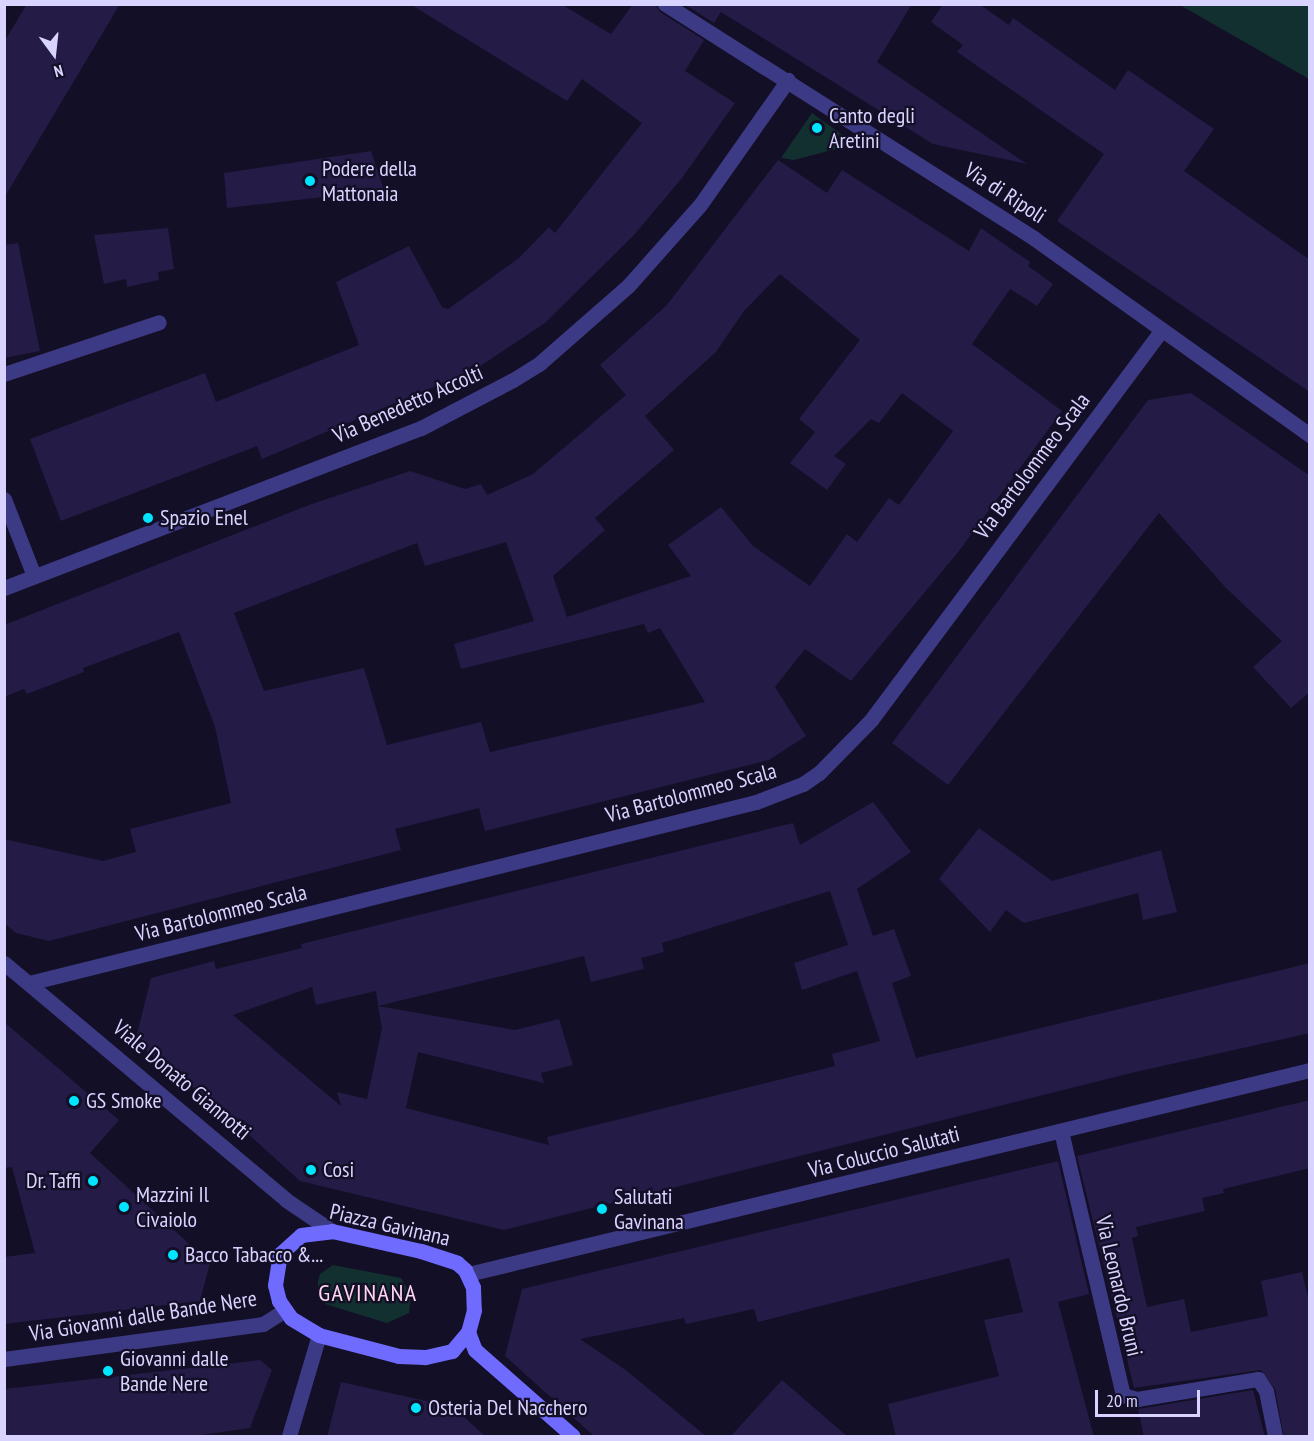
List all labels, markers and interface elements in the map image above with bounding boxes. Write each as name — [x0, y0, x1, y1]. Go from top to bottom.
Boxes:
north arrow — [24, 24, 84, 84]
text: N — [52, 61, 65, 82]
place label: Canto degli Aretini — [829, 102, 915, 154]
marker: Canto degli Aretini — [810, 121, 824, 135]
place label: Podere della Mattonaia — [322, 155, 417, 206]
street label: Via di Ripoli — [959, 157, 1051, 229]
marker: Podere della Mattonaia — [303, 174, 317, 188]
street label: Via Benedetto Accolti — [329, 359, 487, 449]
street label: Via Bartolommeo Scala — [969, 388, 1095, 544]
place label: Spazio Enel — [160, 505, 248, 531]
marker: Spazio Enel — [141, 511, 155, 525]
street label: Via Bartolommeo Scala — [603, 757, 779, 829]
street label: Via Bartolommeo Scala — [132, 879, 310, 947]
street label: Viale Donato Giannotti — [108, 1015, 256, 1145]
place label: GS Smoke — [86, 1088, 162, 1114]
marker: GS Smoke — [67, 1094, 81, 1108]
street label: Via Coluccio Salutati — [806, 1120, 962, 1184]
place label: Cosi — [323, 1157, 354, 1183]
marker: Cosi — [304, 1163, 318, 1177]
place label: Dr. Taffi — [24, 1168, 81, 1194]
marker: Dr. Taffi — [86, 1174, 100, 1188]
place label: Mazzini Il Civaiolo — [136, 1181, 209, 1232]
place label: Salutati Gavinana — [614, 1183, 684, 1234]
street label: Piazza Gavinana — [327, 1198, 453, 1252]
marker: Mazzini Il Civaiolo — [117, 1200, 131, 1214]
marker: Salutati Gavinana — [595, 1202, 609, 1216]
street label: Via Leonardo Bruni — [1090, 1213, 1148, 1359]
place label: Bacco Tabacco &... — [185, 1242, 324, 1268]
marker: Bacco Tabacco &... — [166, 1248, 180, 1262]
district label: GAVINANA — [318, 1279, 418, 1307]
street label: Via Giovanni dalle Bande Nere — [27, 1285, 259, 1347]
place label: Giovanni dalle Bande Nere — [120, 1345, 229, 1396]
marker: Giovanni dalle Bande Nere — [101, 1364, 115, 1378]
scale bar — [1098, 1378, 1203, 1416]
text: 20 m — [1106, 1389, 1138, 1412]
place label: Osteria Del Nacchero — [428, 1395, 587, 1421]
marker: Osteria Del Nacchero — [409, 1401, 423, 1415]

